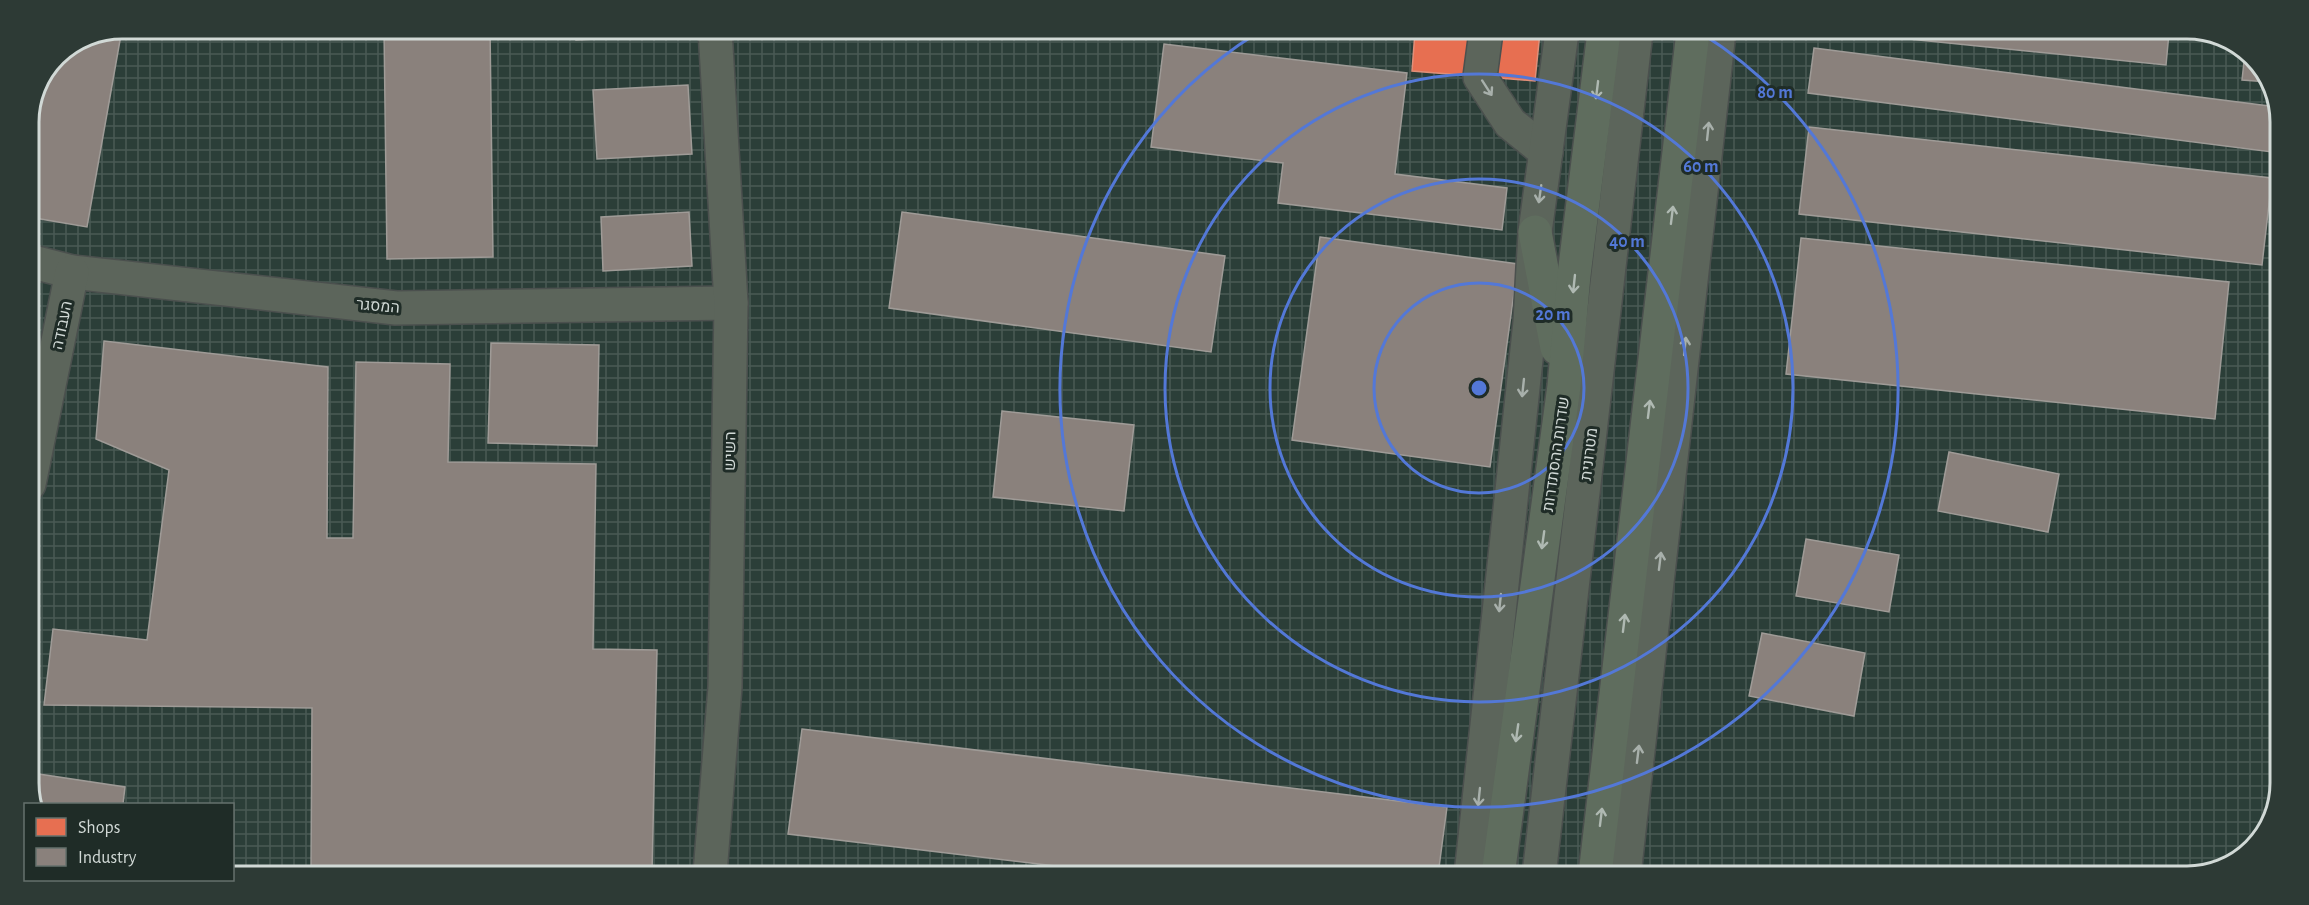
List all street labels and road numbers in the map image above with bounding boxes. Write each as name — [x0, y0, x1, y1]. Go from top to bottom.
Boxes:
street label: המסגר — [355, 296, 400, 316]
street label: העבודה — [49, 299, 75, 351]
street label: שדרות ההסתדרות — [1540, 396, 1572, 513]
street label: מטרונית — [1578, 427, 1600, 482]
street label: השיש — [722, 431, 738, 471]

